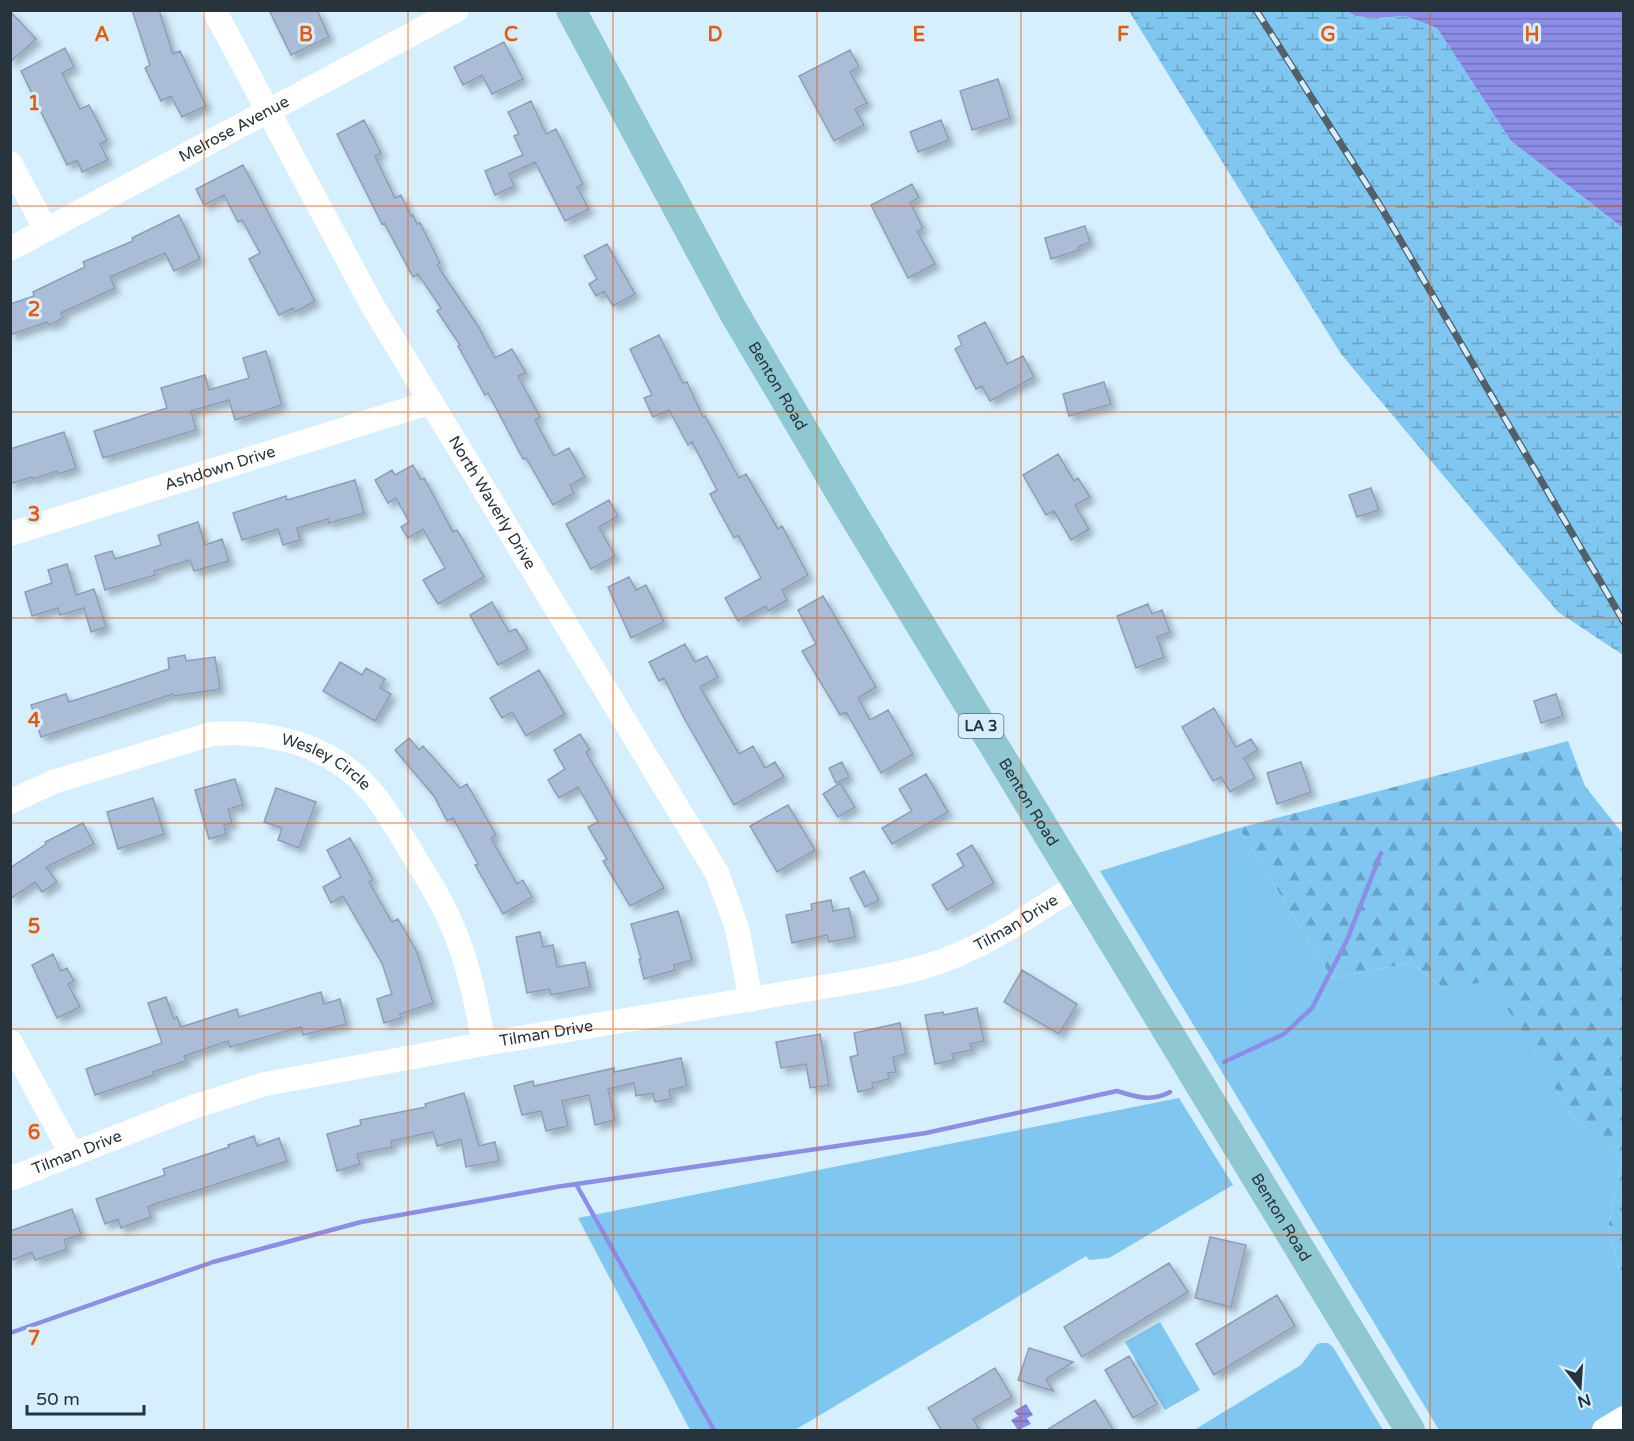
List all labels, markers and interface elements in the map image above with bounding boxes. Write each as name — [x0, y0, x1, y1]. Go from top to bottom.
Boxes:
text: A — [95, 23, 110, 47]
text: B — [299, 23, 313, 47]
text: C — [504, 23, 518, 47]
text: D — [707, 23, 723, 47]
text: E — [913, 23, 926, 47]
text: F — [1117, 23, 1129, 47]
text: G — [1320, 23, 1336, 47]
text: H — [1524, 23, 1540, 47]
text: 1 — [28, 92, 40, 116]
street label: Melrose Avenue — [175, 92, 293, 167]
text: 2 — [28, 298, 40, 322]
street label: Benton Road — [743, 338, 811, 434]
street label: North Waverly Drive — [444, 432, 540, 573]
street label: Ashdown Drive — [162, 441, 278, 495]
text: 3 — [28, 503, 40, 527]
text: 4 — [28, 709, 41, 733]
road number: LA 3 — [958, 714, 1004, 738]
street label: Wesley Circle — [279, 729, 375, 795]
street label: Benton Road — [994, 754, 1063, 850]
street label: Tilman Drive — [971, 890, 1062, 956]
text: 5 — [28, 915, 40, 939]
street label: Tilman Drive — [498, 1016, 595, 1051]
text: 6 — [28, 1121, 40, 1145]
street label: Tilman Drive — [29, 1126, 125, 1179]
street label: Benton Road — [1246, 1170, 1315, 1265]
text: 7 — [28, 1327, 40, 1351]
north arrow — [1550, 1357, 1610, 1417]
scale bar — [27, 1378, 144, 1416]
text: 50 m — [36, 1388, 80, 1410]
text: N — [1575, 1389, 1593, 1412]

